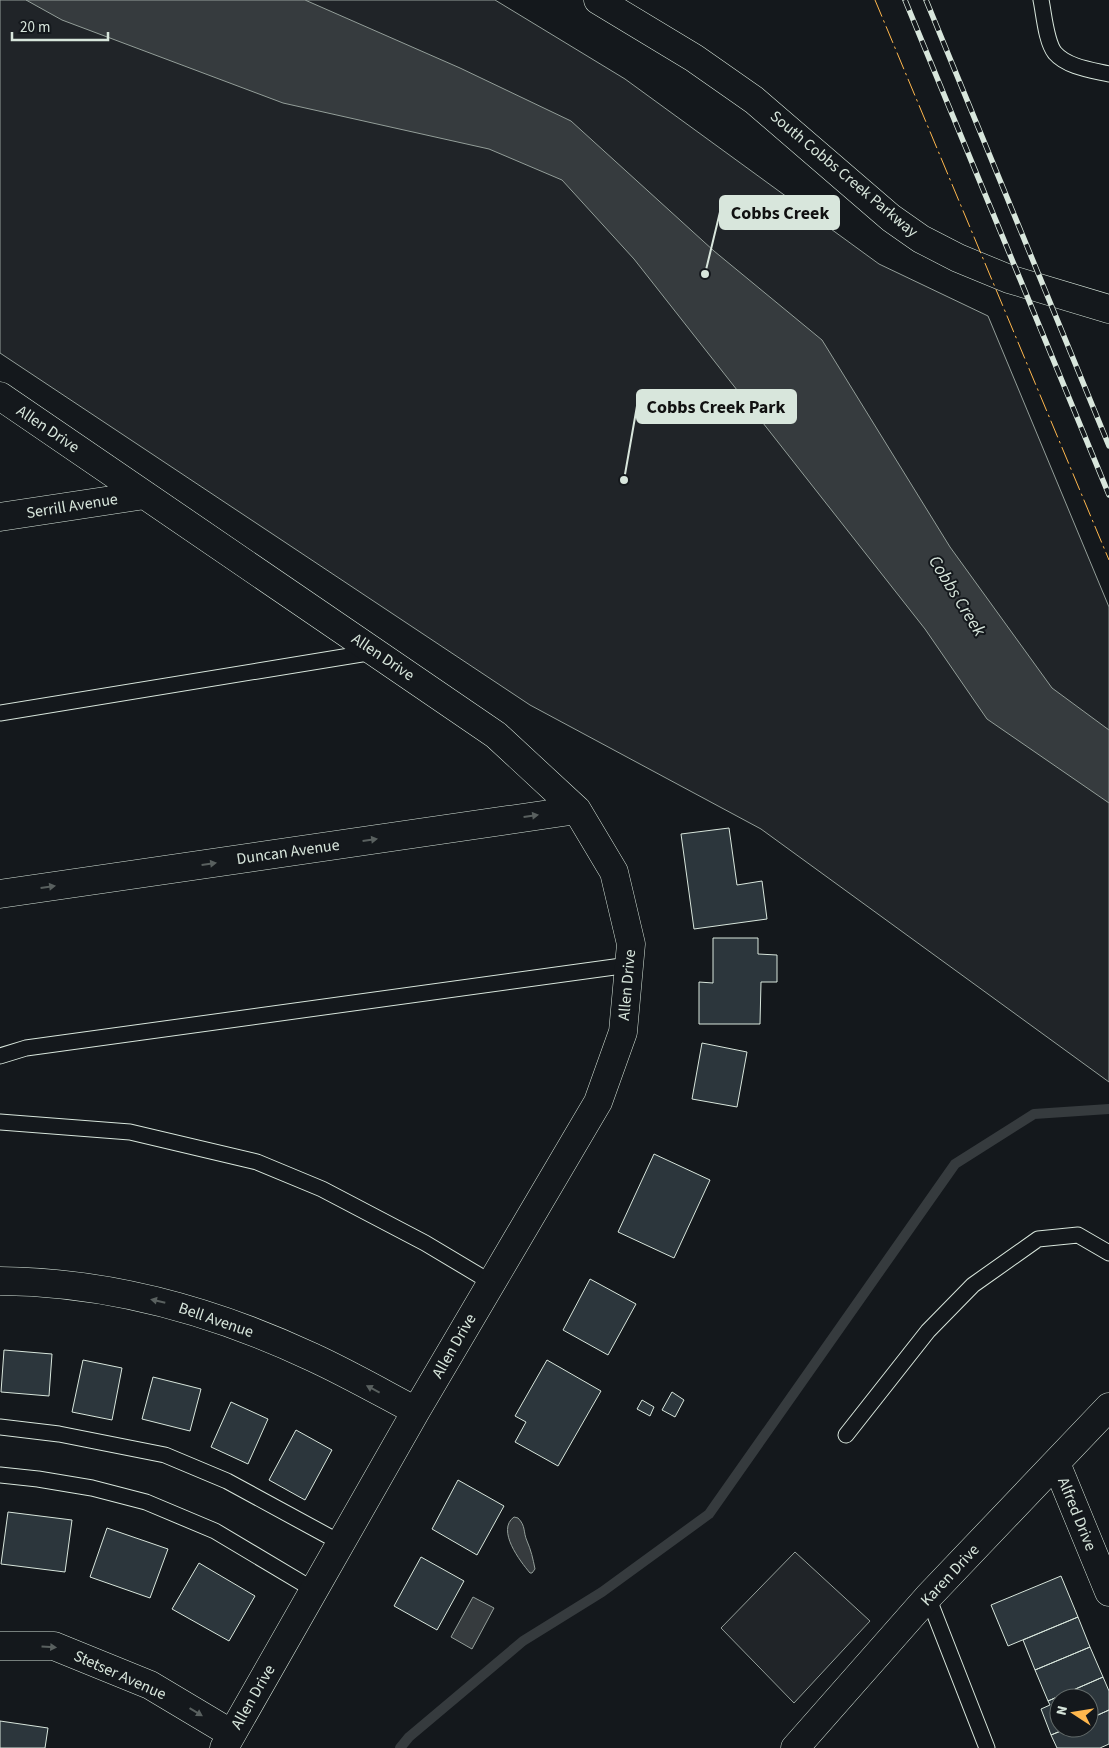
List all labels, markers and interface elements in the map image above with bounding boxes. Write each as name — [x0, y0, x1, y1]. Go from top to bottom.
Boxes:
scale bar — [12, 10, 109, 42]
text: 20 m — [20, 17, 50, 38]
street label: South Cobbs Creek Parkway — [766, 107, 922, 241]
callout: Cobbs Creek — [720, 196, 839, 229]
callout: Cobbs Creek Park — [637, 390, 796, 423]
text: Cobbs Creek Park — [647, 395, 786, 420]
street label: Allen Drive — [12, 400, 84, 458]
street label: Serrill Avenue — [25, 488, 119, 524]
water label: Cobbs Creek — [922, 551, 992, 642]
street label: Allen Drive — [347, 628, 419, 686]
one-way arrow — [523, 812, 539, 820]
street label: Duncan Avenue — [235, 834, 341, 870]
one-way arrow — [362, 836, 378, 844]
one-way arrow — [201, 859, 217, 867]
one-way arrow — [41, 883, 57, 891]
street label: Allen Drive — [613, 948, 641, 1022]
one-way arrow — [151, 1297, 166, 1305]
street label: Bell Avenue — [176, 1297, 257, 1343]
street label: Allen Drive — [427, 1310, 481, 1382]
one-way arrow — [366, 1385, 380, 1393]
street label: Alfred Drive — [1052, 1474, 1102, 1554]
street label: Karen Drive — [916, 1539, 984, 1611]
one-way arrow — [41, 1643, 57, 1651]
street label: Stetser Avenue — [70, 1645, 170, 1705]
street label: Allen Drive — [226, 1661, 280, 1733]
north arrow — [1049, 1688, 1099, 1738]
text: N — [1052, 1704, 1073, 1717]
one-way arrow — [190, 1708, 203, 1717]

